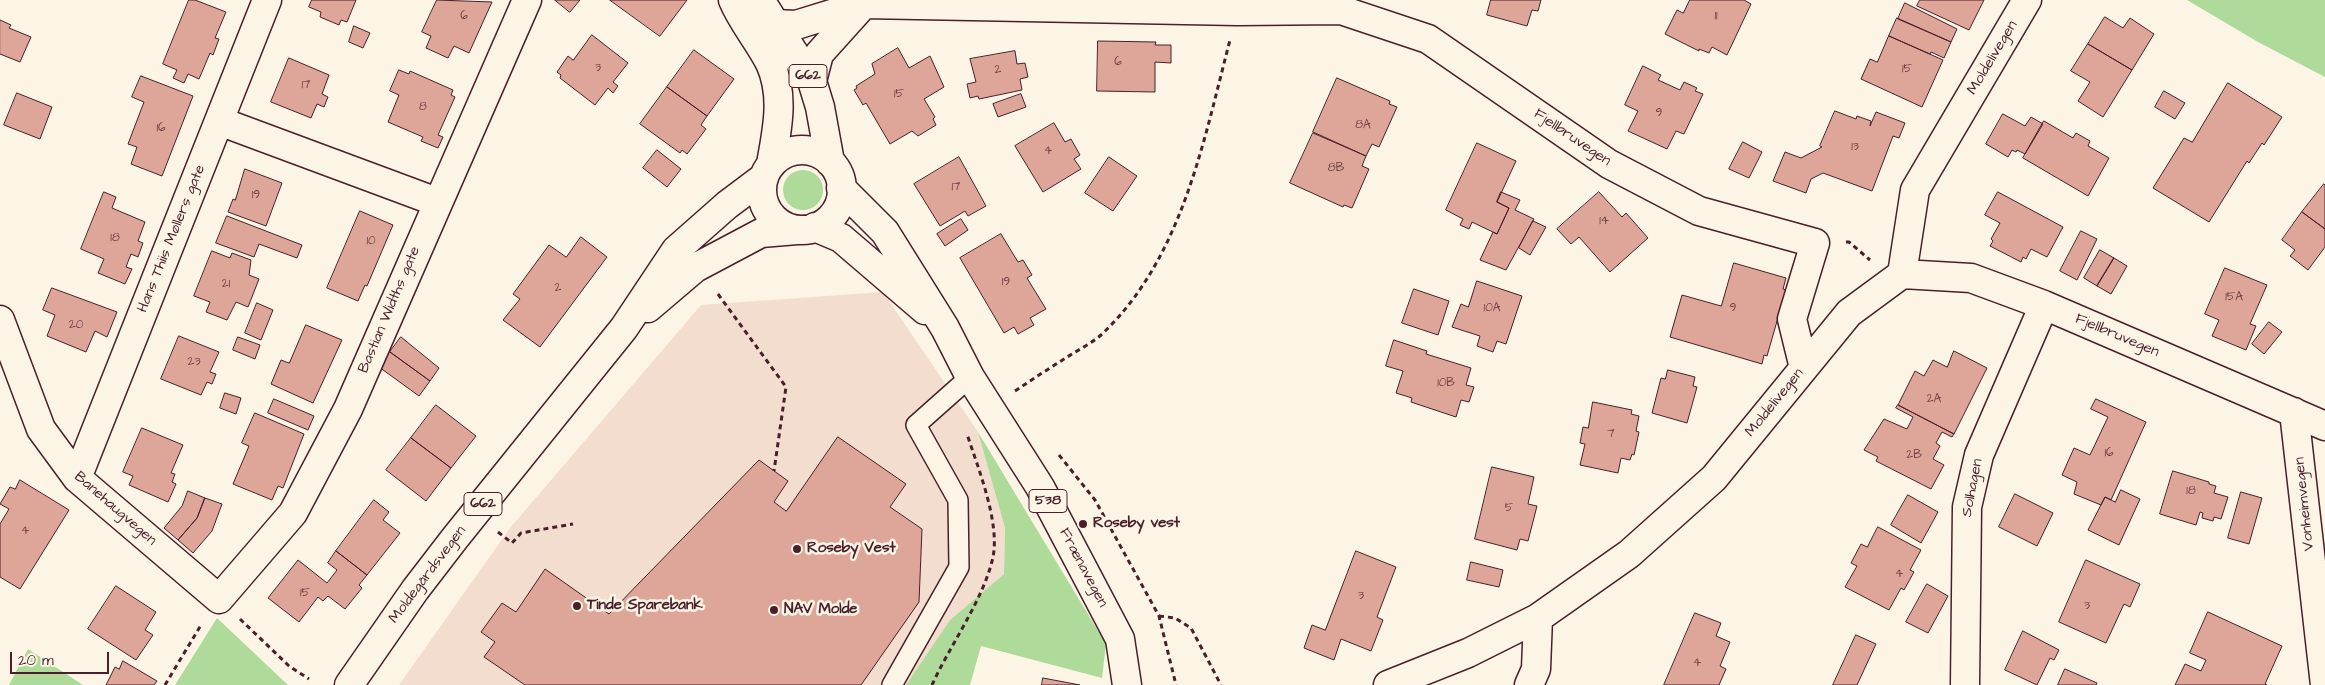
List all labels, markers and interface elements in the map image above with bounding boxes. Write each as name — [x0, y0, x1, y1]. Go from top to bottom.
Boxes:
house number: 6 — [460, 9, 468, 23]
house number: 11 — [1714, 9, 1718, 23]
street label: Moldelivegen — [1964, 18, 2022, 98]
house number: 6 — [1114, 55, 1122, 69]
house number: 3 — [595, 61, 601, 75]
house number: 15 — [1902, 62, 1912, 76]
house number: 2 — [995, 63, 1001, 77]
road number: 662 — [789, 64, 827, 88]
house number: 17 — [302, 78, 310, 92]
house number: 15 — [894, 87, 904, 101]
house number: 8 — [419, 100, 427, 114]
street label: Fjellbruvegen — [1530, 106, 1614, 170]
house number: 9 — [1656, 106, 1662, 120]
house number: 8A — [1355, 118, 1371, 132]
house number: 16 — [156, 121, 166, 135]
house number: 13 — [1851, 140, 1859, 154]
house number: 4 — [1044, 144, 1052, 158]
house number: 8B — [1328, 161, 1344, 175]
street label: Hans Thiis Møllers gate — [134, 163, 210, 315]
house number: 17 — [952, 180, 960, 194]
house number: 19 — [252, 188, 260, 202]
house number: 14 — [1599, 214, 1609, 228]
house number: 18 — [110, 231, 120, 245]
house number: 10 — [366, 234, 376, 248]
street label: Bastian Widths gate — [355, 244, 425, 376]
house number: 19 — [1002, 275, 1010, 289]
house number: 21 — [222, 277, 230, 291]
house number: 2 — [555, 281, 561, 295]
house number: 15A — [2225, 290, 2243, 304]
house number: 10A — [1484, 301, 1500, 315]
house number: 9 — [1730, 301, 1736, 315]
street label: Fjellbruvegen — [2072, 310, 2162, 362]
house number: 20 — [69, 318, 83, 332]
house number: 23 — [188, 355, 200, 369]
street label: Moldelivegen — [1742, 365, 1808, 441]
house number: 10B — [1437, 376, 1455, 390]
house number: 2A — [1927, 392, 1941, 406]
house number: 7 — [1607, 427, 1615, 441]
house number: 16 — [2104, 446, 2114, 460]
house number: 2B — [1906, 448, 1922, 462]
street label: Vonheimvegen — [2291, 456, 2319, 552]
street label: Solhagen — [1959, 457, 1987, 519]
street label: Banehaugvegen — [70, 468, 160, 550]
house number: 18 — [2186, 484, 2196, 498]
road number: 538 — [1029, 490, 1067, 512]
road number: 662 — [464, 492, 502, 516]
house number: 5 — [1505, 501, 1513, 515]
place label: Roseby vest — [1093, 515, 1180, 533]
marker: Roseby vest — [1077, 518, 1089, 530]
street label: Moldegårdsvegen — [386, 523, 470, 627]
house number: 4 — [21, 524, 29, 538]
street label: Frænavegen — [1055, 525, 1111, 611]
place label: Roseby Vest — [807, 540, 896, 558]
marker: Roseby Vest — [791, 543, 803, 555]
house number: 4 — [1895, 567, 1903, 581]
house number: 15 — [300, 586, 310, 600]
house number: 3 — [1358, 589, 1364, 603]
place label: Tinde Sparebank — [587, 597, 703, 615]
house number: 3 — [2084, 599, 2090, 613]
marker: Tinde Sparebank — [571, 600, 583, 612]
place label: NAV Molde — [784, 601, 857, 619]
marker: NAV Molde — [768, 604, 780, 616]
scale bar — [12, 642, 111, 674]
text: 20 m — [18, 650, 54, 671]
house number: 4 — [1693, 656, 1701, 670]

